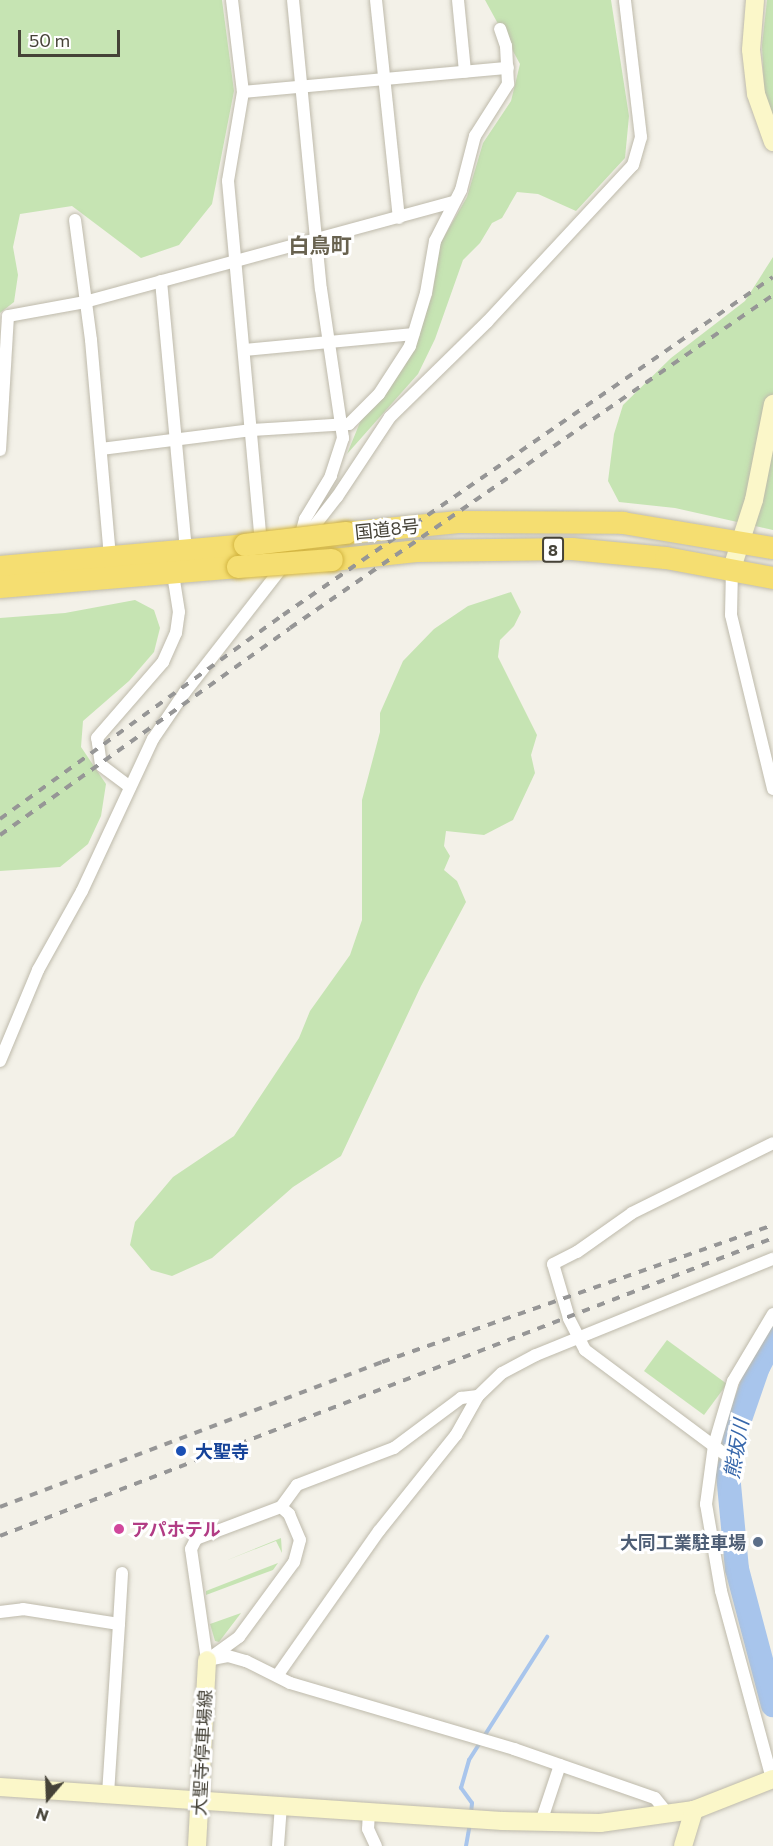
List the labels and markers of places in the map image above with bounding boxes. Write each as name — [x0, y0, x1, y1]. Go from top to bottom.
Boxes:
place label: 大聖寺 — [195, 1440, 249, 1462]
marker: 大聖寺 — [172, 1442, 190, 1460]
place label: アパホテル — [131, 1518, 221, 1540]
marker: アパホテル — [112, 1522, 126, 1536]
place label: 大同工業駐車場 — [620, 1531, 746, 1553]
marker: 大同工業駐車場 — [751, 1535, 765, 1549]

